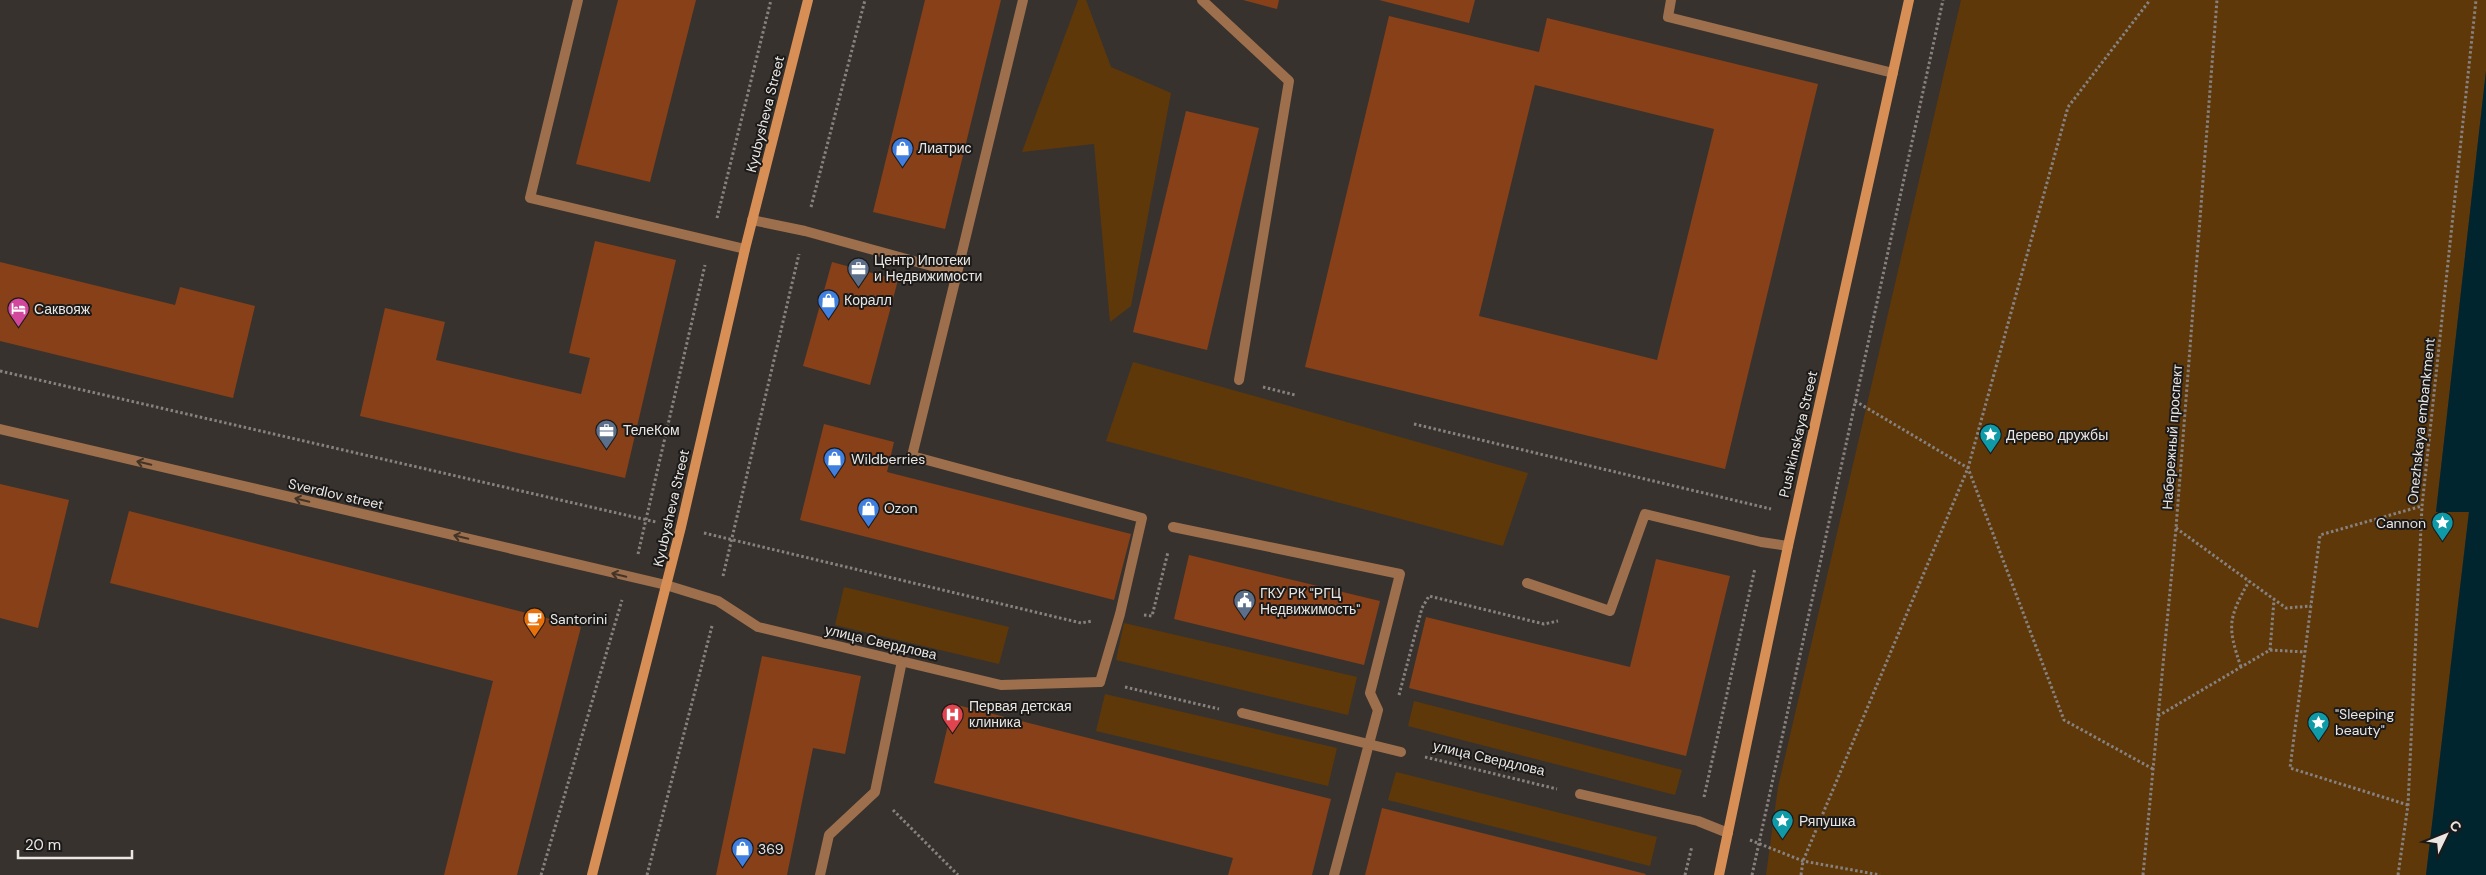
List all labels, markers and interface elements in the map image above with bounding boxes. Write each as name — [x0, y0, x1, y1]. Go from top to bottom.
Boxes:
street label: Kyubysheva Street — [742, 54, 788, 174]
shop icon: Лиатрис — [890, 136, 914, 167]
place label: Лиатрис — [918, 139, 972, 157]
place label: Центр Ипотеки и Недвижимости — [874, 251, 982, 285]
office icon: Центр Ипотеки и Недвижимости — [846, 256, 870, 287]
shop icon: Коралл — [816, 288, 840, 319]
place label: Коралл — [844, 291, 892, 309]
hotel icon: Саквояж — [6, 297, 30, 328]
place label: Саквояж — [34, 300, 91, 318]
street label: Onezhskaya embankment — [2403, 337, 2439, 505]
street label: Набережный проспект — [2158, 363, 2186, 510]
street label: Pushkinskaya Street — [1775, 369, 1821, 499]
office icon: ТелеКом — [595, 418, 619, 449]
place label: ТелеКом — [623, 421, 680, 439]
place icon: Дерево дружбы — [1978, 423, 2002, 454]
place label: Дерево дружбы — [2006, 426, 2108, 444]
shop icon: Wildberries — [823, 447, 847, 478]
street label: Kyubysheva Street — [649, 448, 693, 568]
place label: Wildberries — [851, 450, 925, 468]
one-way arrow — [137, 458, 153, 467]
street label: Sverdlov street — [287, 474, 385, 514]
one-way arrow — [295, 495, 311, 504]
shop icon: Ozon — [856, 496, 880, 527]
place label: Ozon — [884, 499, 918, 517]
place icon: Cannon — [2430, 511, 2454, 542]
place label: Cannon — [2376, 514, 2426, 532]
one-way arrow — [453, 532, 469, 541]
one-way arrow — [611, 570, 627, 579]
place label: ГКУ РК "РГЦ Недвижимость" — [1260, 584, 1360, 618]
public building icon: ГКУ РК "РГЦ Недвижимость" — [1232, 589, 1256, 620]
cafe icon: Santorini — [522, 607, 546, 638]
place label: Santorini — [550, 610, 607, 628]
street label: улица Свердлова — [823, 620, 939, 664]
place label: Первая детская клиника — [969, 697, 1072, 731]
hospital icon: Первая детская клиника — [941, 702, 965, 733]
place label: "Sleeping beauty" — [2335, 705, 2394, 739]
place icon: "Sleeping beauty" — [2307, 710, 2331, 741]
street label: улица Свердлова — [1431, 736, 1547, 780]
place icon: Ряпушка — [1771, 809, 1795, 840]
north arrow — [2421, 810, 2471, 860]
place label: Ряпушка — [1799, 812, 1856, 830]
text: С — [2445, 816, 2466, 836]
scale bar — [18, 828, 131, 860]
text: 20 m — [25, 835, 61, 855]
shop icon: 369 — [730, 837, 754, 868]
place label: 369 — [758, 840, 784, 858]

